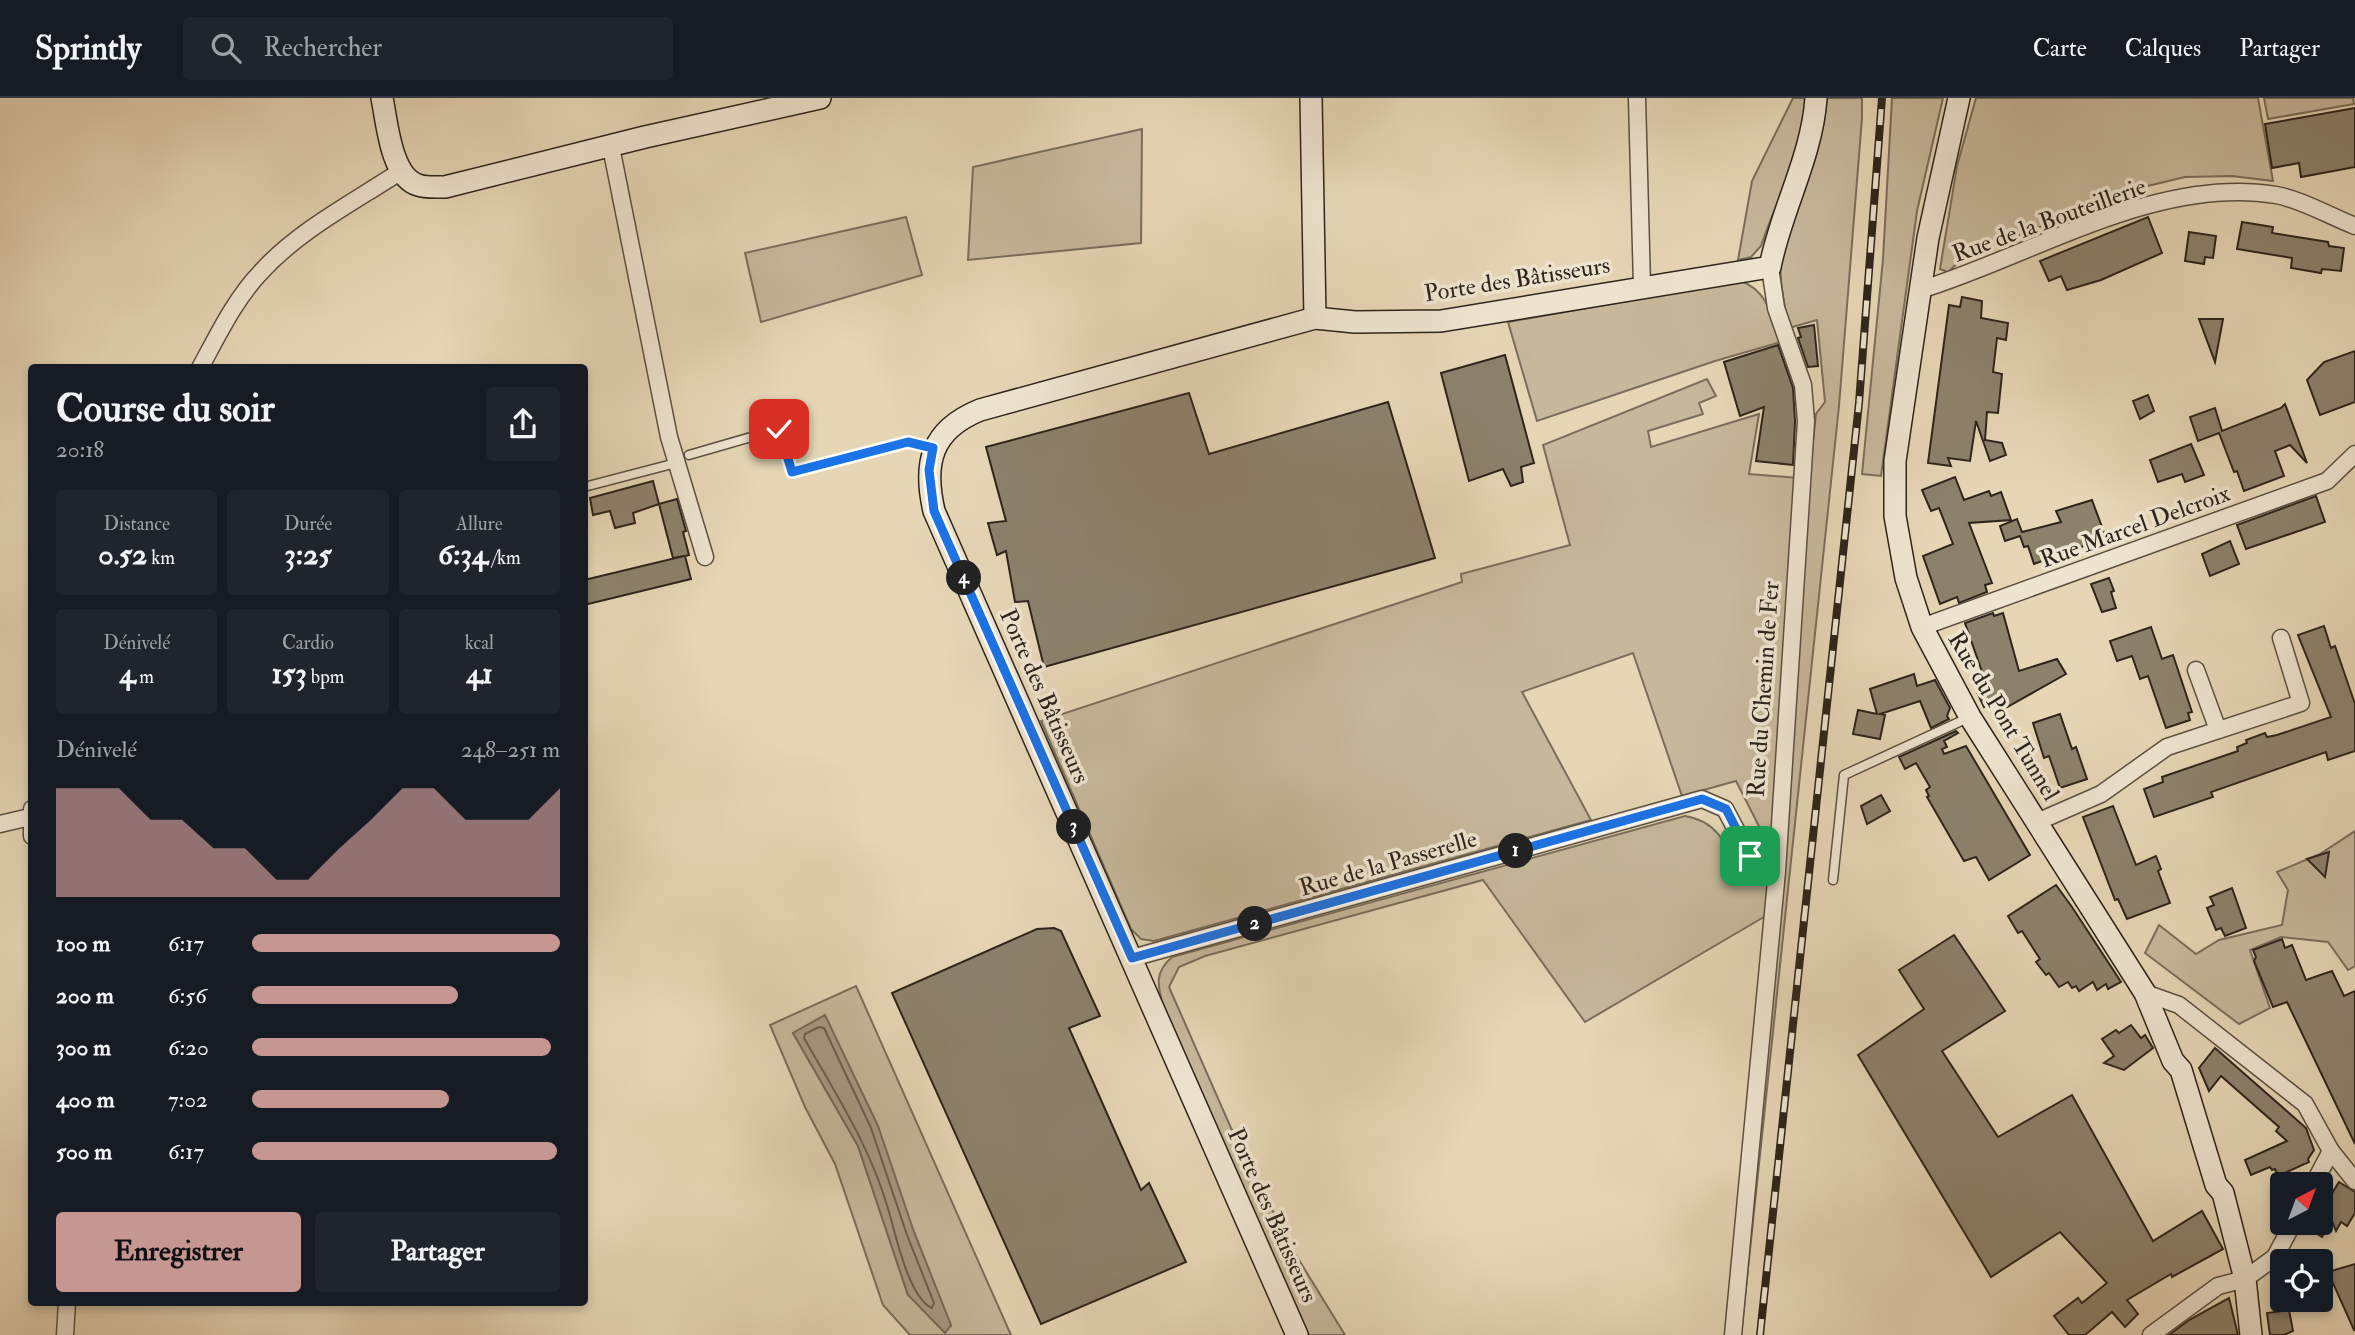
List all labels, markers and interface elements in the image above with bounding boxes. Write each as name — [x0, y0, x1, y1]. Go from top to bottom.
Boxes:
search box — [183, 17, 673, 80]
text: Sprintly — [35, 28, 141, 69]
icon: search — [207, 29, 245, 67]
text: Rechercher — [263, 32, 382, 64]
text: Carte — [2033, 33, 2087, 64]
text: Calques — [2125, 33, 2201, 64]
text: Partager — [2239, 33, 2320, 64]
street label: Rue de la Bouteillerie — [1948, 171, 2150, 270]
street label: Porte des Bâtisseurs — [1422, 250, 1612, 309]
text: Course du soir — [56, 385, 275, 433]
button: share — [486, 387, 560, 461]
pin — [749, 399, 809, 459]
icon: check — [760, 410, 798, 448]
text: 20:18 — [56, 435, 104, 464]
street label: Rue Marcel Delcroix — [2036, 478, 2235, 575]
text: Distance — [103, 512, 170, 536]
text: Durée — [284, 512, 332, 536]
text: Allure — [456, 512, 503, 536]
text: 0.52 — [98, 536, 147, 573]
text: 3:25 — [284, 536, 332, 573]
text: 6:34 — [438, 536, 488, 573]
text: km — [147, 546, 175, 570]
text: /km — [488, 546, 521, 570]
pin: 4 — [946, 560, 982, 596]
text: 4 — [958, 565, 969, 589]
street label: Rue du Chemin de Fer — [1740, 580, 1787, 798]
street label: Porte des Bâtisseurs — [992, 604, 1097, 788]
street label: Rue du Pont Tunnel — [1941, 626, 2066, 807]
text: Dénivelé — [103, 631, 170, 655]
text: Cardio — [282, 631, 334, 655]
text: kcal — [465, 631, 494, 655]
text: 4 — [119, 655, 135, 692]
text: 153 — [271, 655, 307, 692]
text: 41 — [466, 655, 493, 692]
text: m — [135, 665, 154, 689]
text: bpm — [307, 665, 344, 689]
text: Dénivelé — [56, 735, 137, 764]
text: 248–251 m — [461, 735, 560, 764]
pin: 3 — [1056, 810, 1092, 844]
text: 3 — [1070, 814, 1077, 838]
street label: Rue de la Passerelle — [1296, 823, 1481, 904]
pin — [1720, 826, 1780, 886]
pin: 1 — [1498, 834, 1534, 868]
icon: arrive — [1731, 837, 1769, 875]
text: 1 — [1512, 838, 1519, 862]
pin: 2 — [1238, 906, 1272, 942]
text: 2 — [1250, 911, 1259, 935]
text: 100 m — [56, 929, 110, 958]
text: 6:17 — [168, 929, 204, 958]
text: 200 m — [56, 981, 114, 1010]
text: 6:56 — [168, 981, 207, 1010]
text: 300 m — [56, 1033, 111, 1062]
text: 6:20 — [168, 1033, 209, 1062]
text: 400 m — [56, 1085, 115, 1114]
text: 7:02 — [168, 1085, 208, 1114]
street label: Porte des Bâtisseurs — [1220, 1123, 1325, 1307]
text: 500 m — [56, 1137, 112, 1166]
text: 6:17 — [168, 1137, 204, 1166]
north arrow — [2270, 1172, 2333, 1236]
map controls — [2270, 1172, 2333, 1312]
button: Enregistrer — [56, 1212, 301, 1292]
button: Partager — [315, 1212, 560, 1292]
button: locate — [2270, 1249, 2333, 1312]

